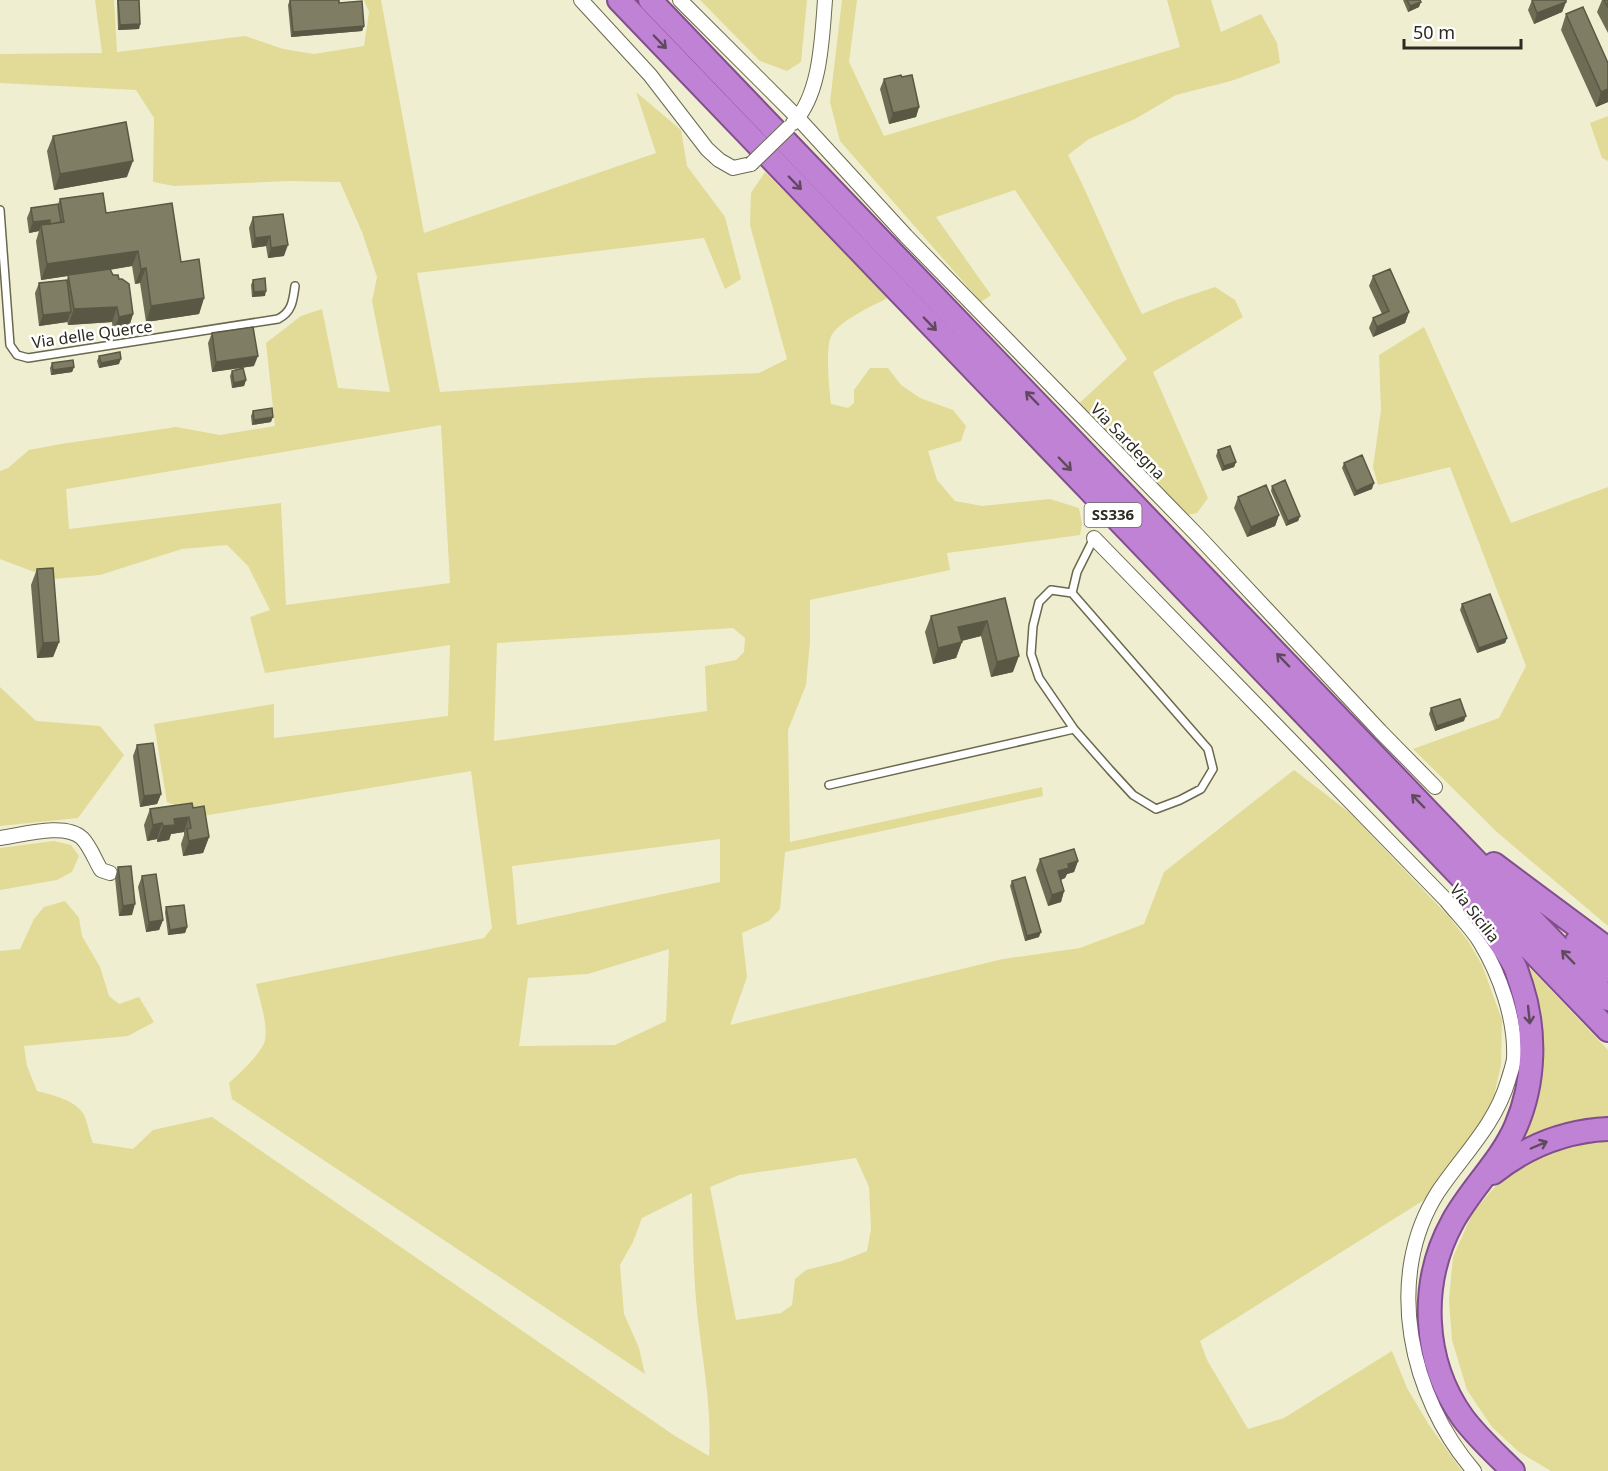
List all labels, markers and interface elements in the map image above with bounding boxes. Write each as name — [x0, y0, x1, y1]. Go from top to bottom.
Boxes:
scale bar — [1404, 12, 1521, 50]
text: 50 m — [1413, 20, 1455, 44]
one-way arrow — [653, 35, 667, 50]
one-way arrow — [787, 175, 801, 190]
street label: Via delle Querce — [30, 315, 154, 353]
one-way arrow — [922, 316, 937, 331]
one-way arrow — [1025, 391, 1039, 406]
street label: Via Sardegna — [1086, 398, 1170, 484]
one-way arrow — [1057, 457, 1072, 472]
road number: SS336 — [1084, 503, 1142, 527]
one-way arrow — [1276, 652, 1291, 667]
one-way arrow — [1411, 793, 1426, 808]
street label: Via Sicilia — [1445, 879, 1505, 947]
one-way arrow — [1560, 949, 1575, 964]
one-way arrow — [1524, 1005, 1535, 1025]
one-way arrow — [1529, 1138, 1547, 1150]

